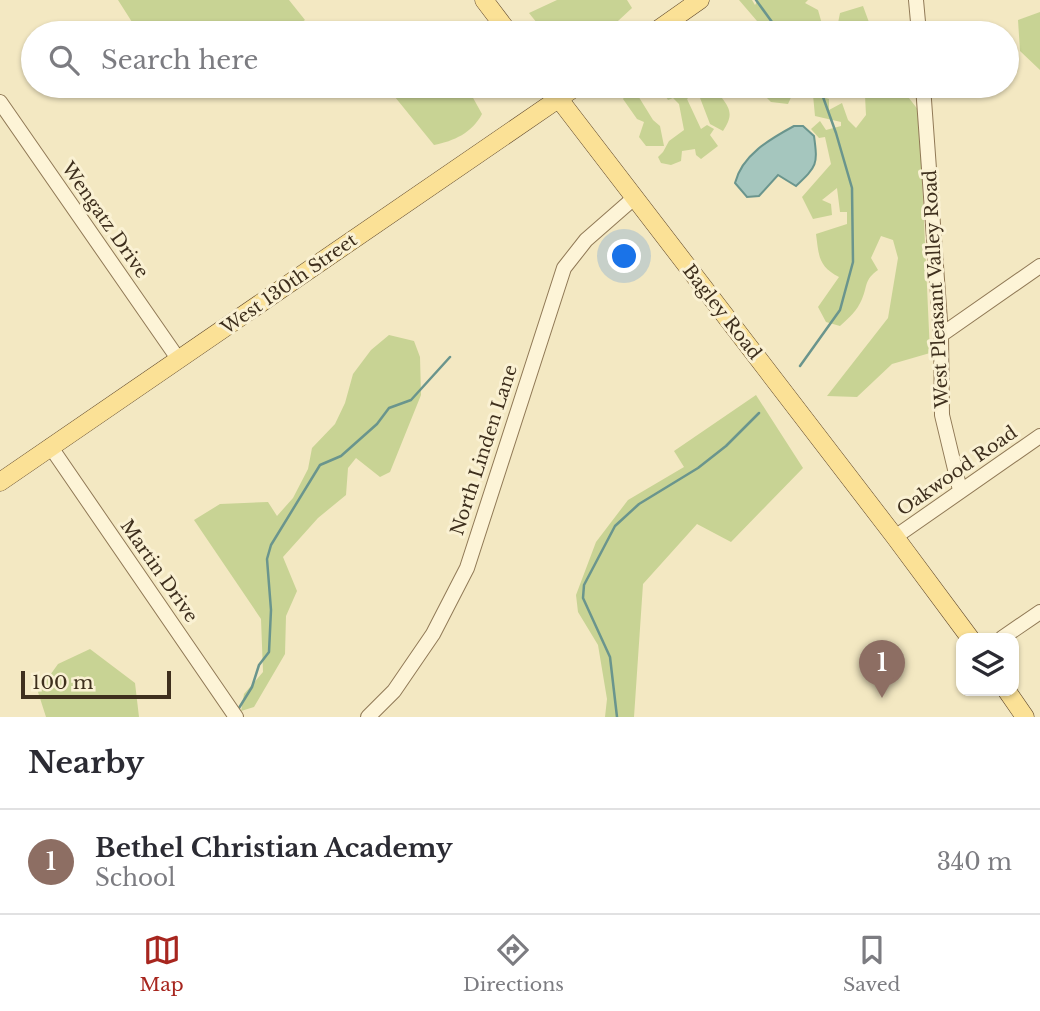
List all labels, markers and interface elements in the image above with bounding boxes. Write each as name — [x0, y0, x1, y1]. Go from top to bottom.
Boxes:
search box — [21, 21, 1019, 98]
icon: search — [45, 41, 83, 79]
text: Search here — [101, 44, 258, 76]
street label: Wengatz Drive — [56, 157, 153, 282]
street label: West Pleasant Valley Road — [919, 169, 953, 410]
street label: West 130th Street — [216, 229, 361, 340]
your location — [607, 239, 641, 273]
street label: Bagley Road — [678, 260, 766, 364]
street label: North Linden Lane — [446, 362, 522, 538]
street label: Oakwood Road — [893, 421, 1021, 521]
street label: Martin Drive — [116, 515, 202, 627]
map controls — [956, 633, 1019, 696]
button: layers — [956, 633, 1019, 696]
pin: 1 — [859, 640, 905, 698]
scale bar — [21, 668, 172, 700]
text: 100 m — [32, 671, 93, 694]
text: Nearby — [28, 744, 144, 781]
text: Bethel Christian Academy — [95, 832, 453, 864]
text: 1 — [46, 848, 56, 876]
text: 340 m — [937, 848, 1012, 876]
text: School — [95, 864, 176, 892]
tab: Map — [140, 931, 184, 996]
tab: Directions — [463, 931, 564, 996]
tab: Saved — [843, 931, 900, 996]

